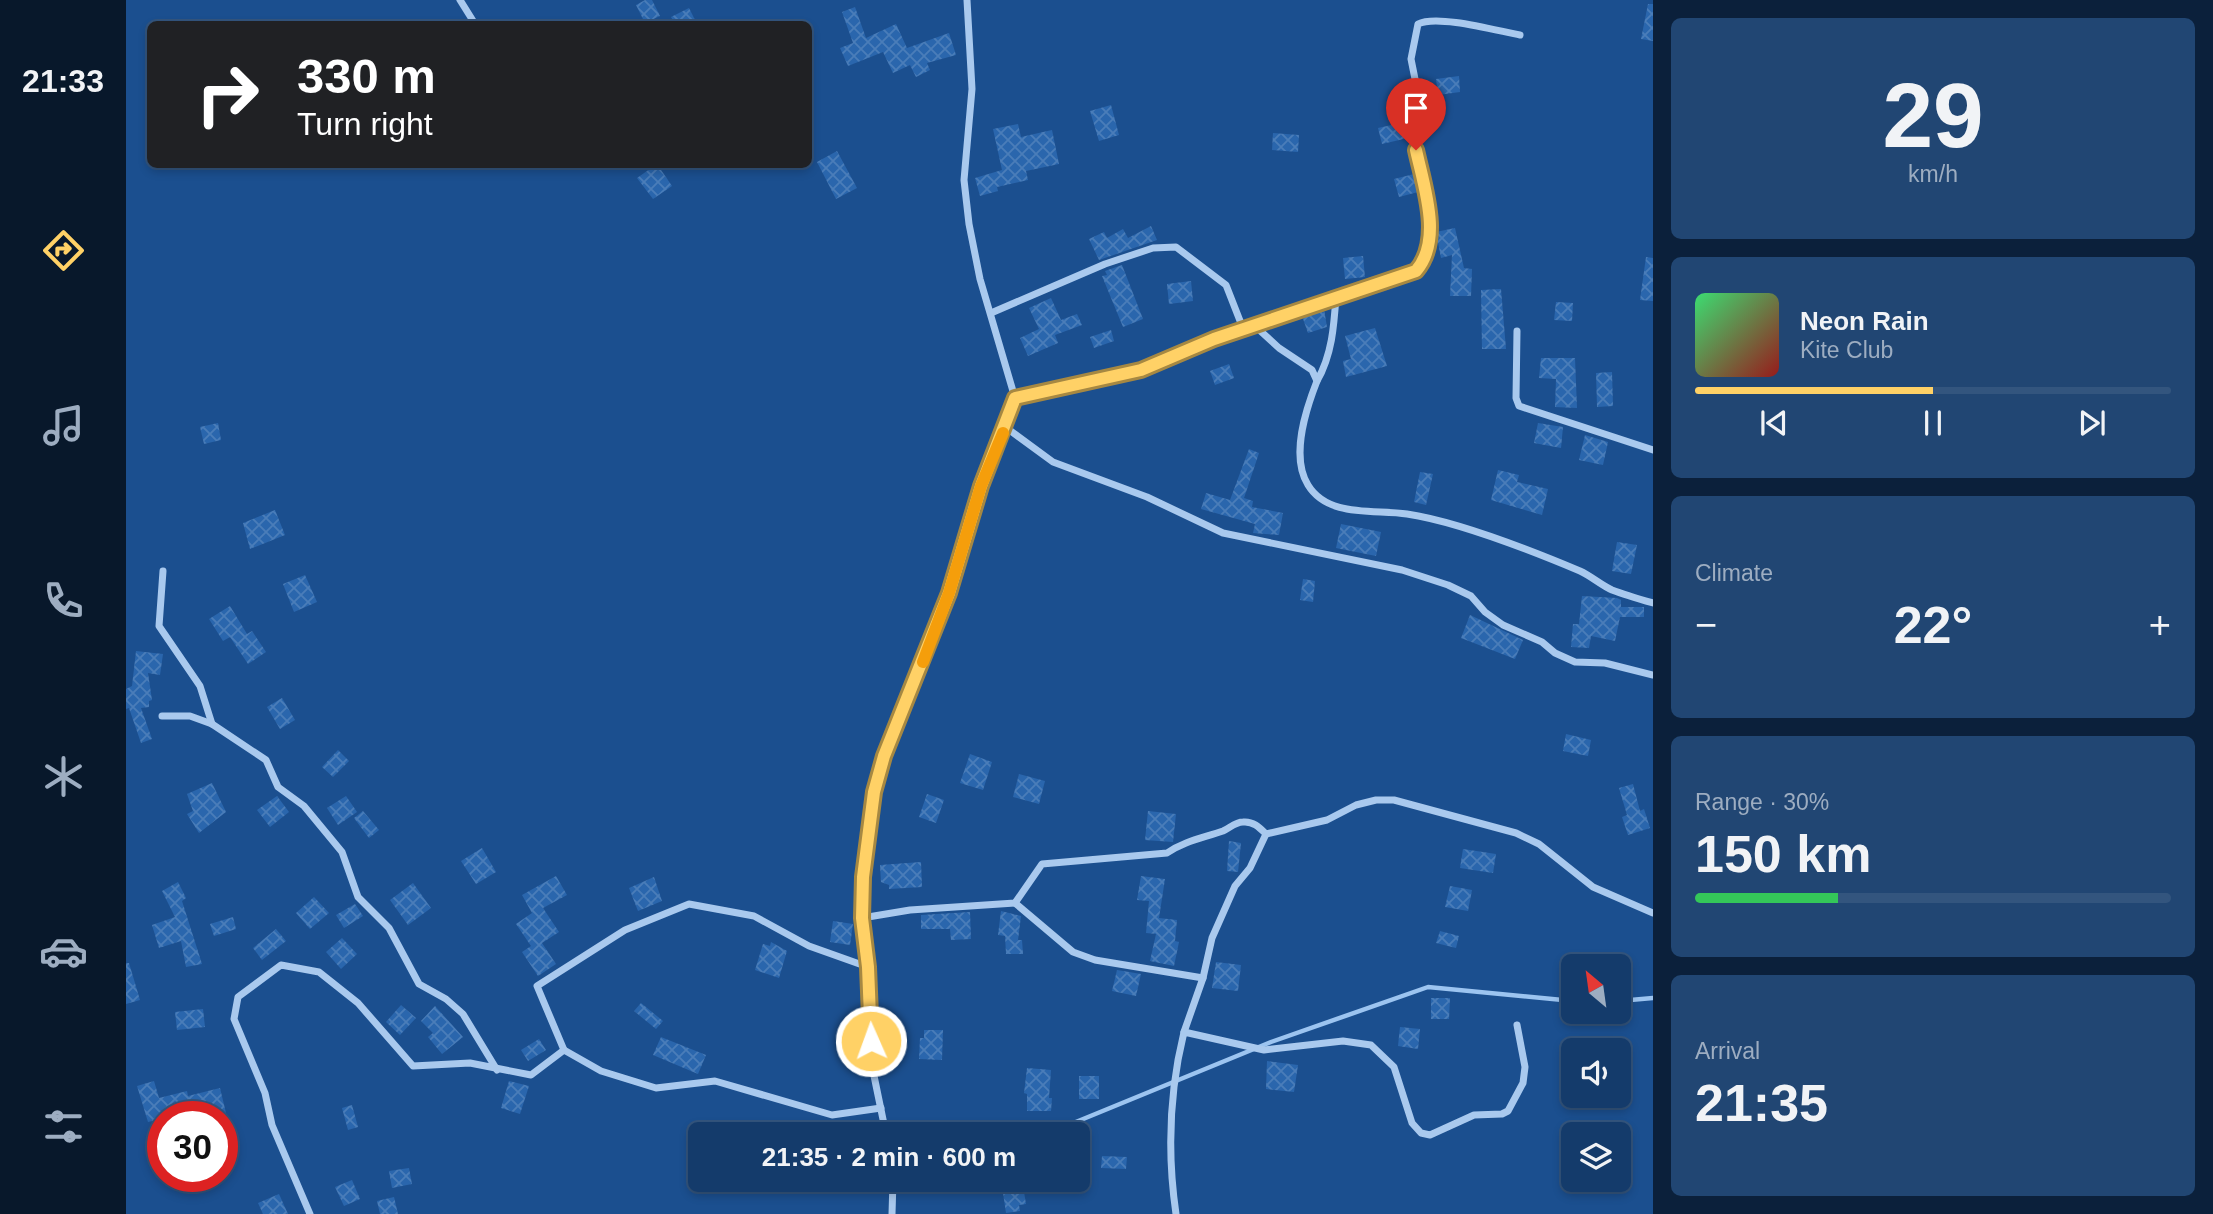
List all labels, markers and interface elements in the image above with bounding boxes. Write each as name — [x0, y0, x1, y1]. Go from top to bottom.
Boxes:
icon: right — [182, 49, 273, 140]
text: 330 m — [297, 49, 436, 103]
text: 21:33 — [22, 63, 104, 99]
text: 29 — [1882, 65, 1984, 166]
pin — [1386, 78, 1446, 150]
icon: arrive — [1397, 89, 1435, 127]
text: Turn right — [297, 106, 433, 142]
text: km/h — [1908, 161, 1958, 187]
icon: directions — [39, 226, 88, 275]
text: Neon Rain — [1800, 306, 1929, 336]
text: Kite Club — [1800, 337, 1893, 363]
icon: music — [39, 401, 88, 450]
icon: previous — [1755, 404, 1793, 442]
icon: pause — [1914, 404, 1952, 442]
icon: next — [2073, 404, 2111, 442]
text: Climate — [1695, 560, 1773, 586]
icon: phone — [39, 576, 88, 625]
text: 22° — [1894, 596, 1972, 654]
text: − — [1695, 604, 1717, 646]
text: + — [2149, 604, 2171, 646]
icon: climate — [39, 752, 88, 801]
text: Range · 30% — [1695, 789, 1829, 815]
text: 150 km — [1695, 825, 1871, 883]
icon: car — [39, 927, 88, 976]
north arrow — [1561, 954, 1631, 1024]
map controls — [1561, 954, 1631, 1192]
position arrow — [834, 1004, 908, 1078]
button: sound — [1561, 1038, 1631, 1108]
text: Arrival — [1695, 1038, 1760, 1064]
text: 21:35 — [1695, 1074, 1828, 1132]
speed limit sign: 30 — [147, 1101, 238, 1192]
icon: filters — [39, 1102, 88, 1151]
button: layers — [1561, 1122, 1631, 1192]
text: 21:35 · 2 min · 600 m — [762, 1142, 1016, 1172]

